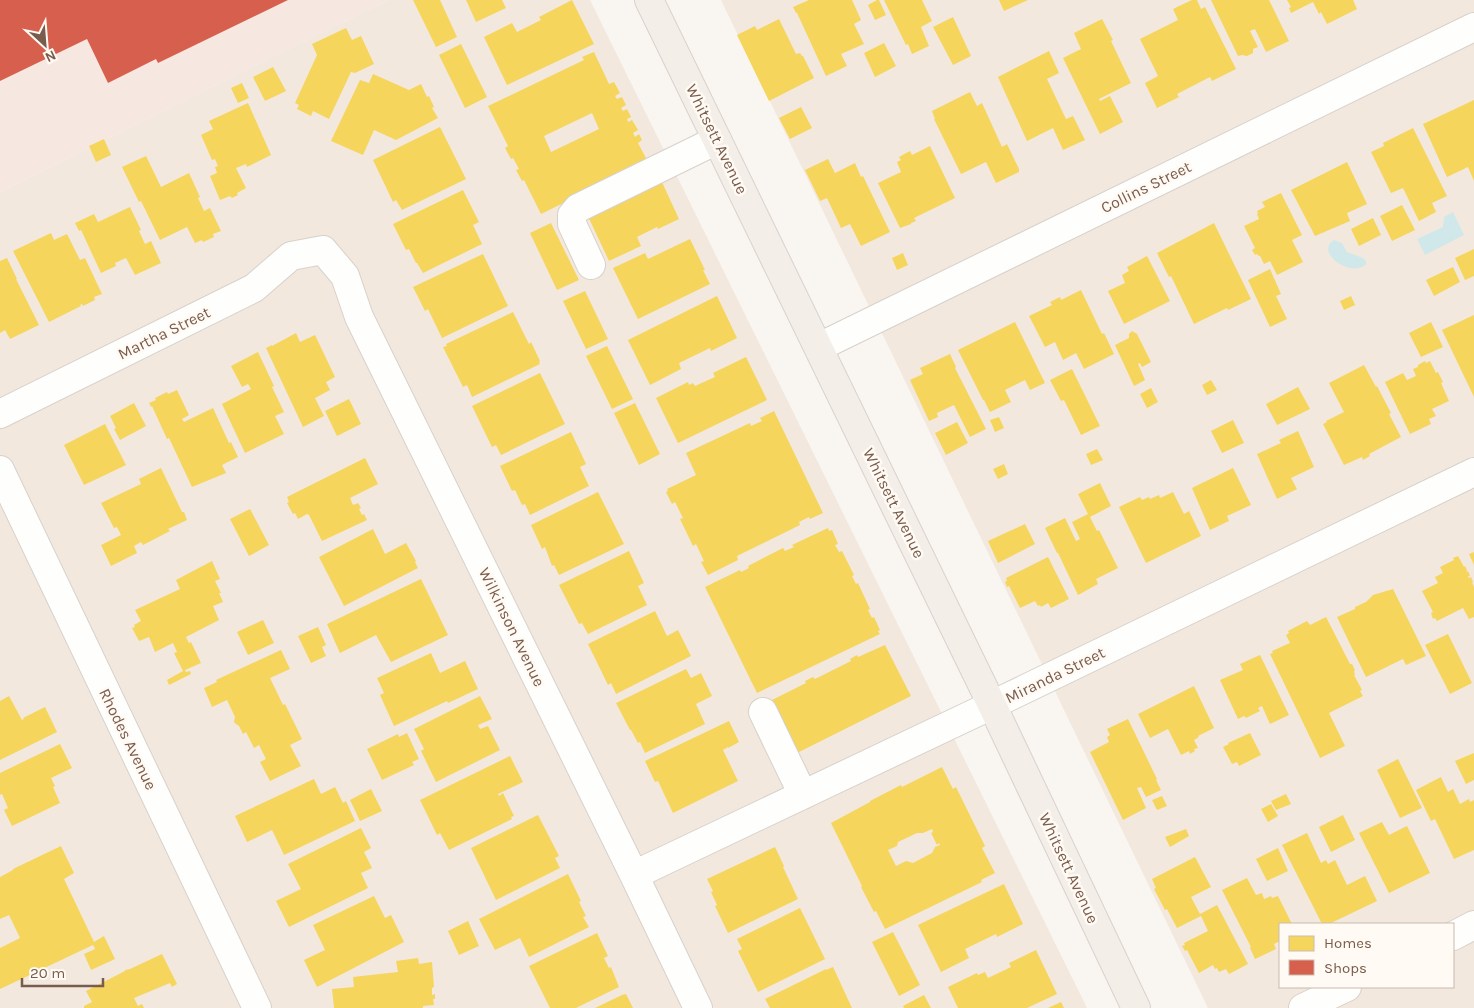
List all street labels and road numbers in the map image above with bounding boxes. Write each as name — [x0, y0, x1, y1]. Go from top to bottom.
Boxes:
street label: Whitsett Avenue — [682, 81, 752, 197]
street label: Collins Street — [1098, 157, 1194, 217]
street label: Martha Street — [115, 302, 213, 364]
street label: Whitsett Avenue — [859, 445, 929, 561]
street label: Wilkinson Avenue — [475, 564, 549, 690]
street label: Miranda Street — [1002, 643, 1108, 707]
street label: Rhodes Avenue — [95, 685, 161, 793]
street label: Whitsett Avenue — [1035, 810, 1103, 926]

